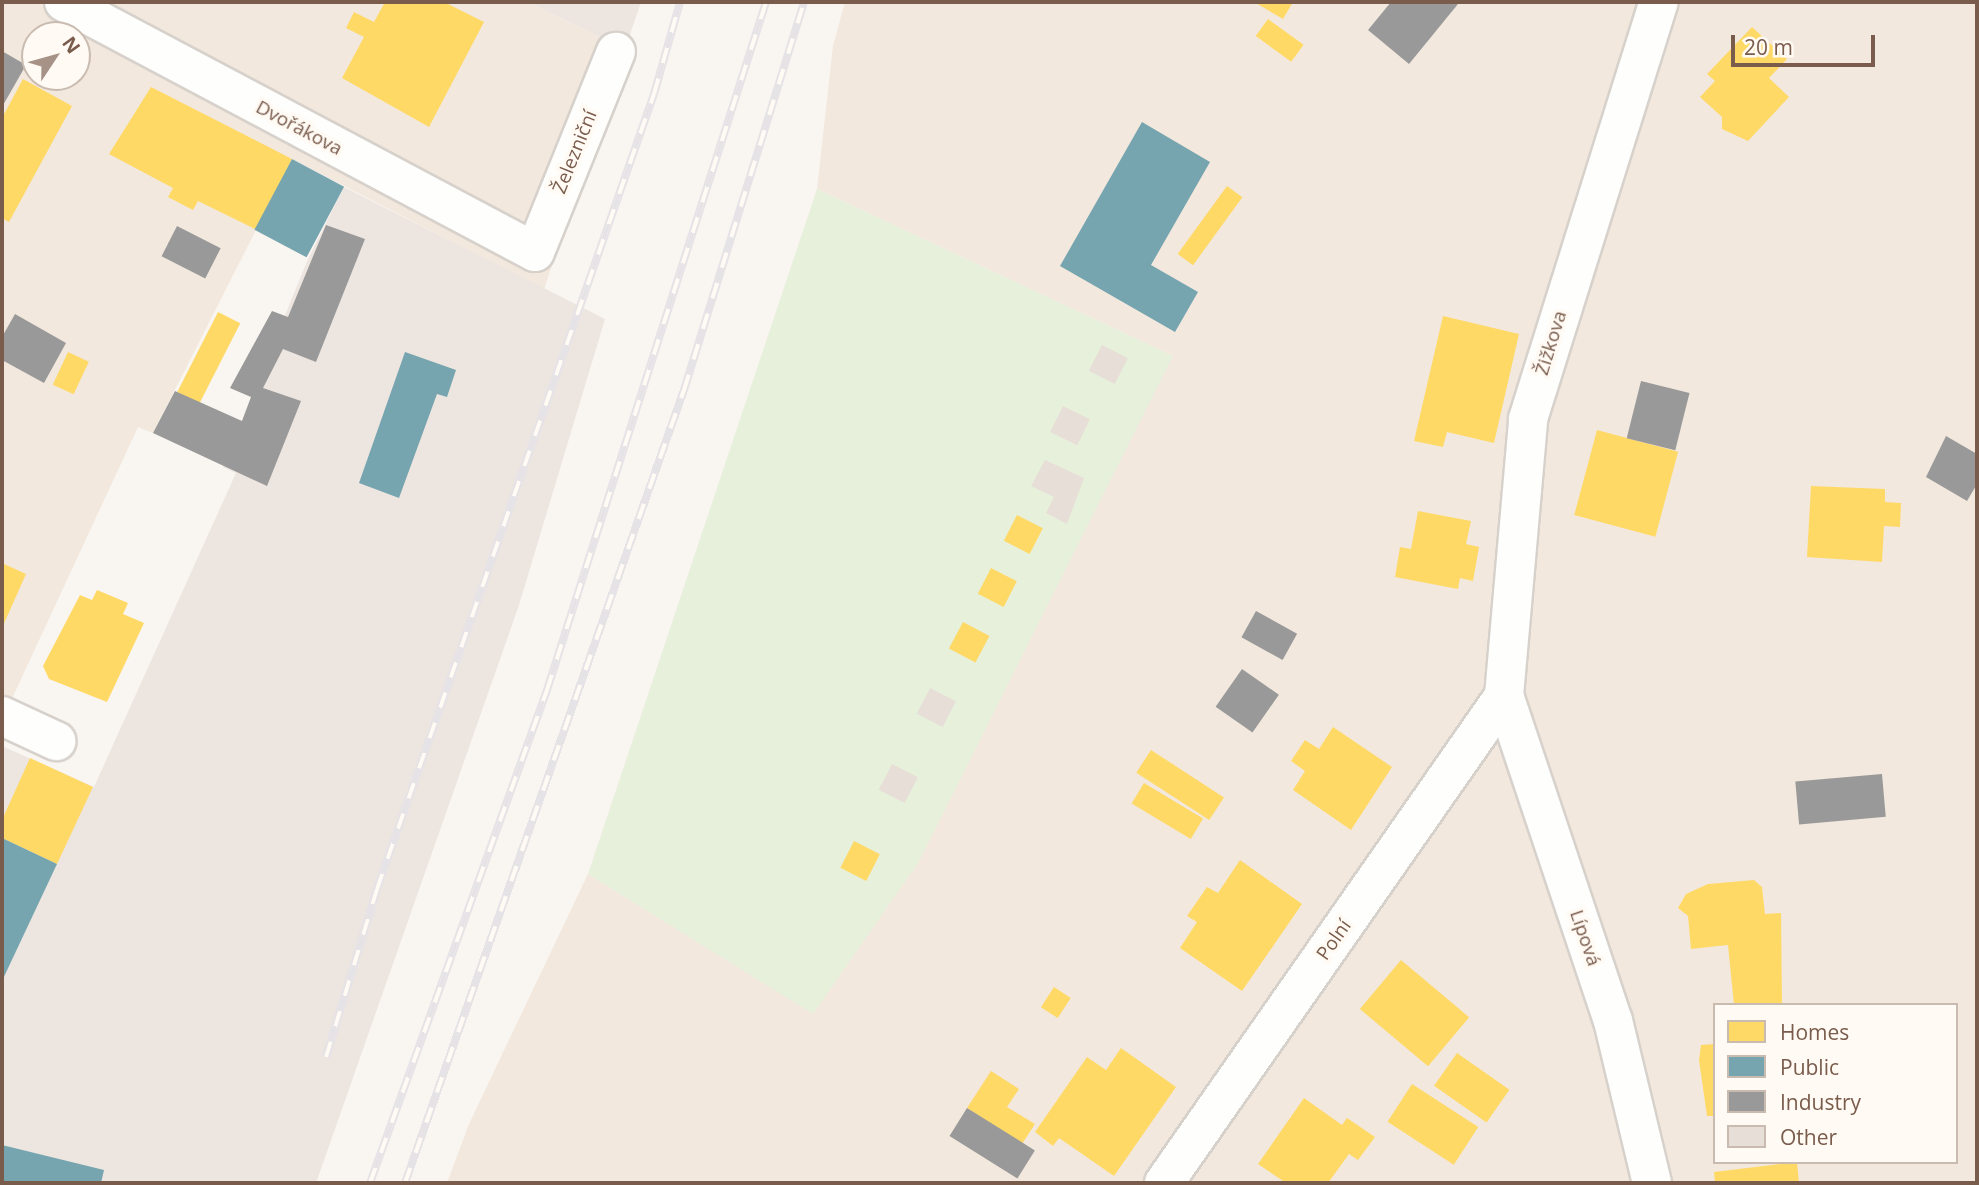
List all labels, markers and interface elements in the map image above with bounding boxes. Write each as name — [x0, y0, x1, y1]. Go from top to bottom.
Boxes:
north arrow — [21, 21, 91, 91]
scale bar — [1734, 21, 1878, 65]
text: N — [56, 31, 86, 59]
text: 20 m — [1744, 33, 1793, 61]
street label: Dvořákova — [252, 96, 346, 160]
street label: Železniční — [548, 107, 602, 197]
street label: Žižkova — [1530, 308, 1572, 378]
street label: Lípová — [1565, 907, 1605, 969]
street label: Polní — [1312, 915, 1356, 965]
legend — [1713, 1003, 1958, 1164]
text: Homes — [1780, 1018, 1849, 1046]
text: Public — [1780, 1053, 1839, 1081]
text: Industry — [1780, 1088, 1861, 1116]
text: Other — [1780, 1123, 1837, 1151]

